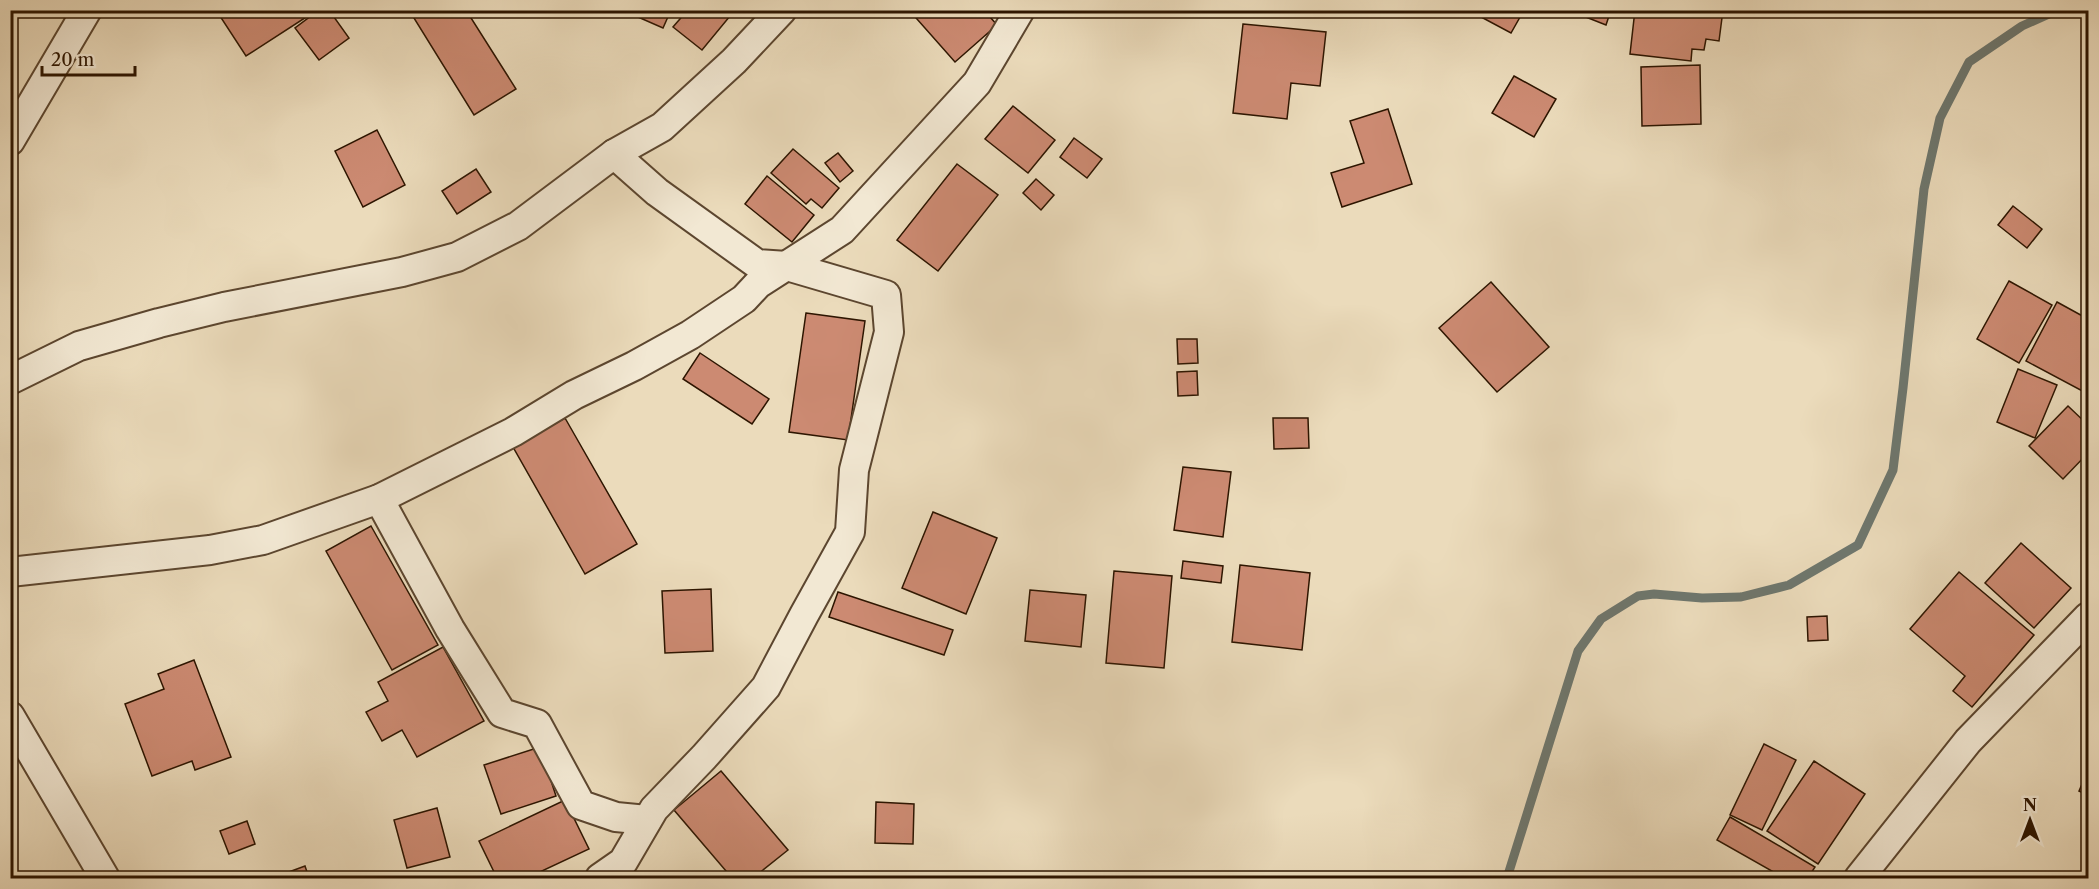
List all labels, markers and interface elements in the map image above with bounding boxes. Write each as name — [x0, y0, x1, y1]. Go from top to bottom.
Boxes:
scale bar — [42, 39, 135, 77]
text: 20 m — [51, 49, 95, 71]
north arrow — [2000, 790, 2060, 850]
text: N — [2023, 795, 2037, 815]

